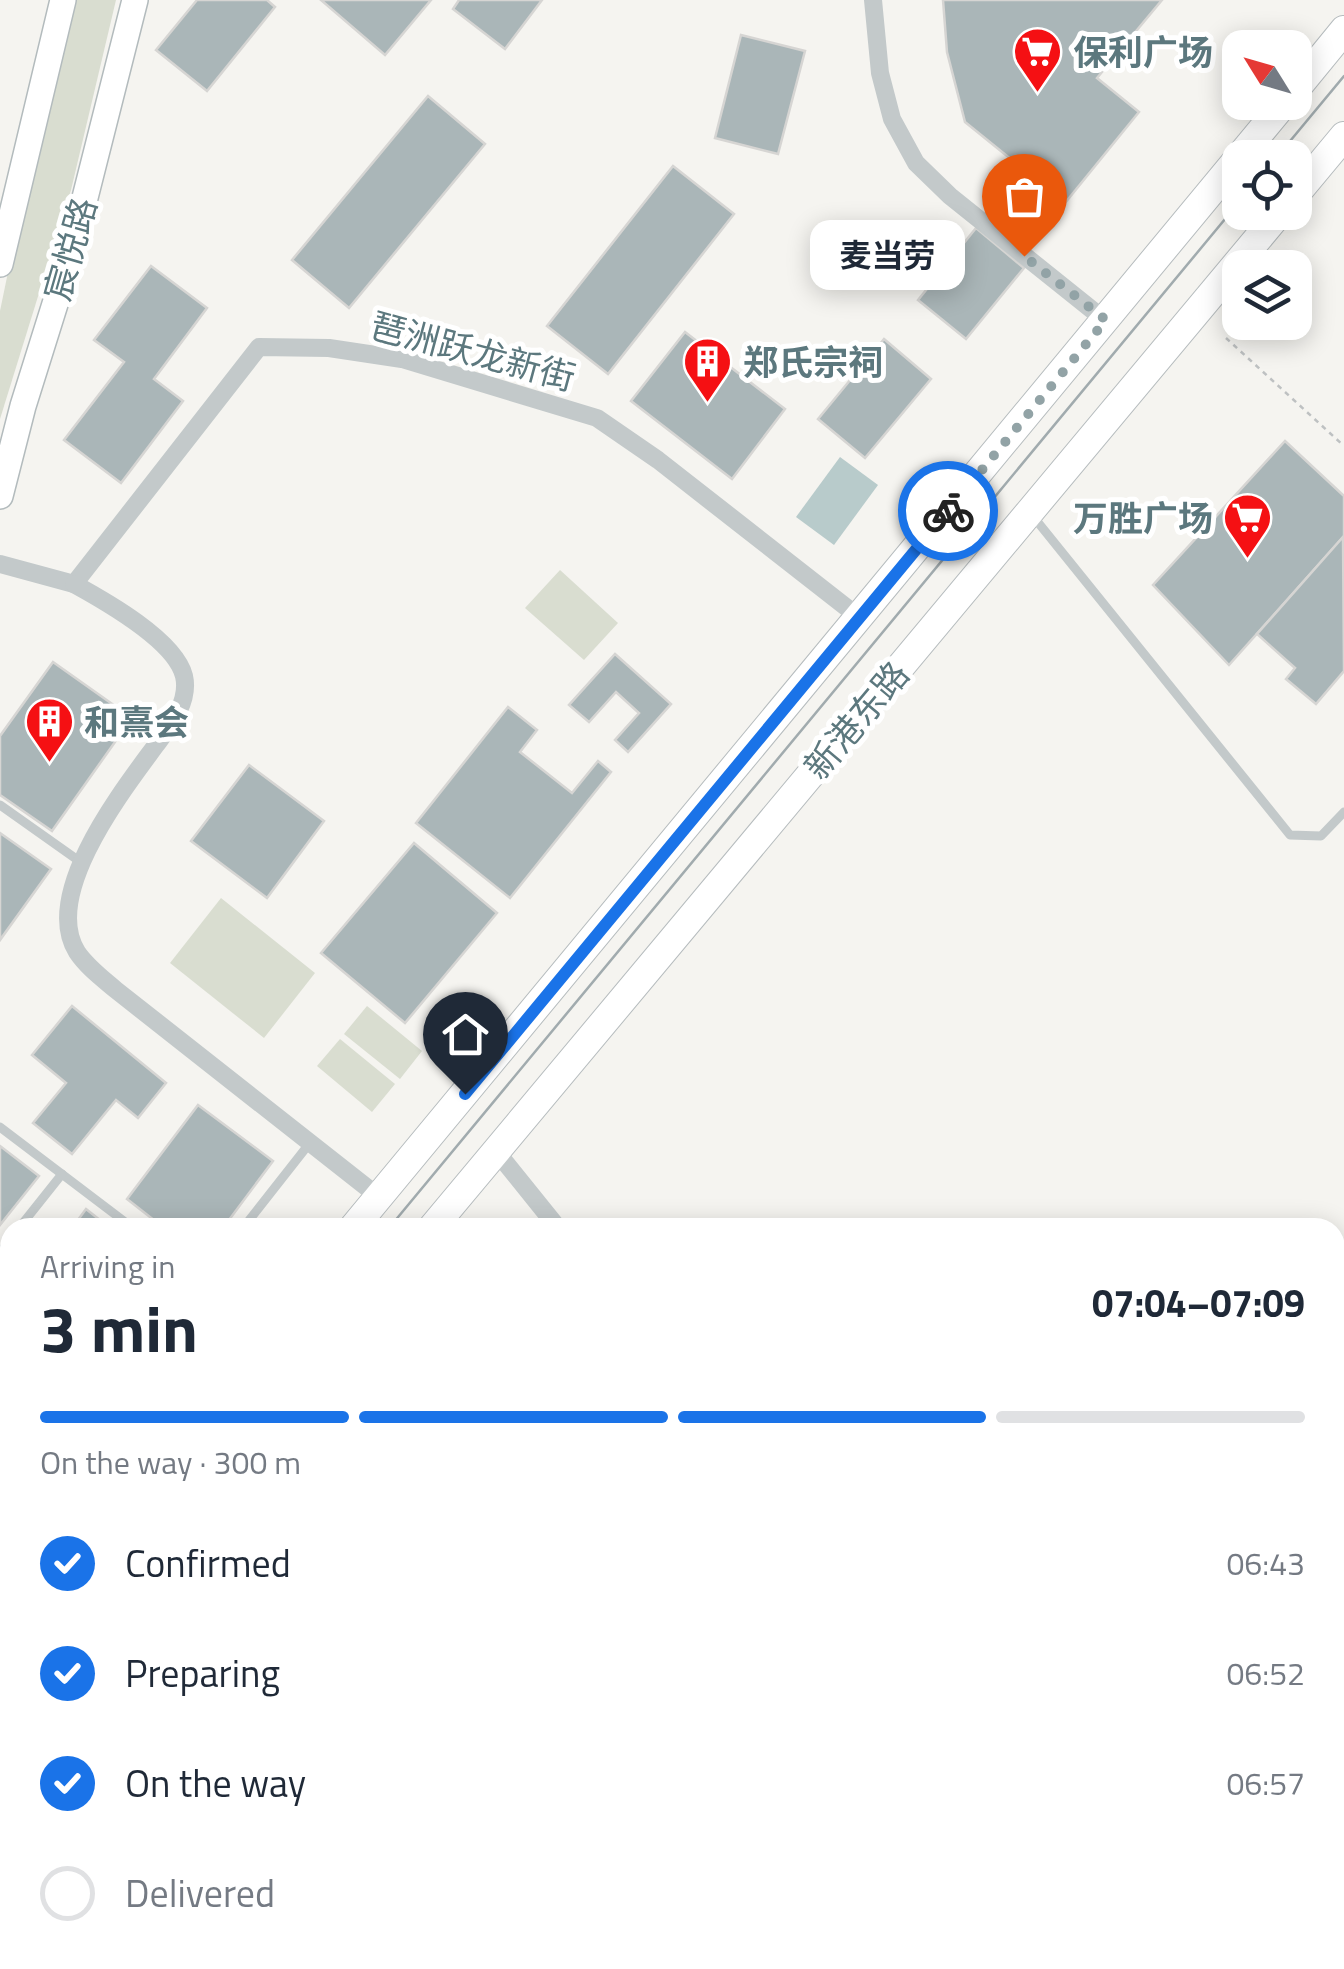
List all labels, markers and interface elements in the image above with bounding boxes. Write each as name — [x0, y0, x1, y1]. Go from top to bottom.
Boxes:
place label: 保利广场 — [1073, 25, 1213, 79]
supermarket icon: 保利广场 — [1012, 26, 1064, 94]
north arrow — [1222, 30, 1312, 120]
map controls — [1222, 30, 1312, 340]
button: locate — [1222, 140, 1312, 230]
pin — [982, 154, 1067, 257]
icon: bag — [997, 169, 1052, 224]
street label: 宸悦路 — [30, 191, 110, 307]
callout: 麦当劳 — [809, 221, 964, 291]
text: 麦当劳 — [839, 231, 936, 279]
button: layers — [1222, 250, 1312, 340]
street label: 琶洲跃龙新街 — [365, 298, 581, 404]
place label: 郑氏宗祠 — [743, 335, 883, 389]
building icon: 郑氏宗祠 — [682, 336, 734, 404]
courier — [898, 461, 998, 561]
icon: bike — [921, 484, 976, 539]
place label: 万胜广场 — [1073, 491, 1213, 545]
supermarket icon: 万胜广场 — [1222, 492, 1274, 560]
street label: 新港东路 — [790, 649, 922, 791]
place label: 和熹会 — [84, 695, 189, 749]
building icon: 和熹会 — [23, 696, 75, 764]
pin — [423, 992, 508, 1095]
icon: home — [438, 1007, 493, 1062]
text: Arriving in — [40, 1242, 176, 1290]
text: 07:04–07:09 — [1092, 1274, 1305, 1332]
text: 3 min — [40, 1278, 198, 1377]
text: On the way · 300 m — [40, 1438, 301, 1486]
text: Confirmed — [125, 1534, 291, 1592]
icon: check — [40, 1536, 95, 1591]
text: 06:43 — [1226, 1539, 1305, 1587]
text: Preparing — [125, 1644, 280, 1702]
icon: check — [40, 1646, 95, 1701]
text: 06:52 — [1226, 1649, 1305, 1697]
text: On the way — [125, 1754, 306, 1812]
icon: check — [40, 1756, 95, 1811]
text: 06:57 — [1226, 1759, 1305, 1807]
text: Delivered — [125, 1864, 275, 1922]

